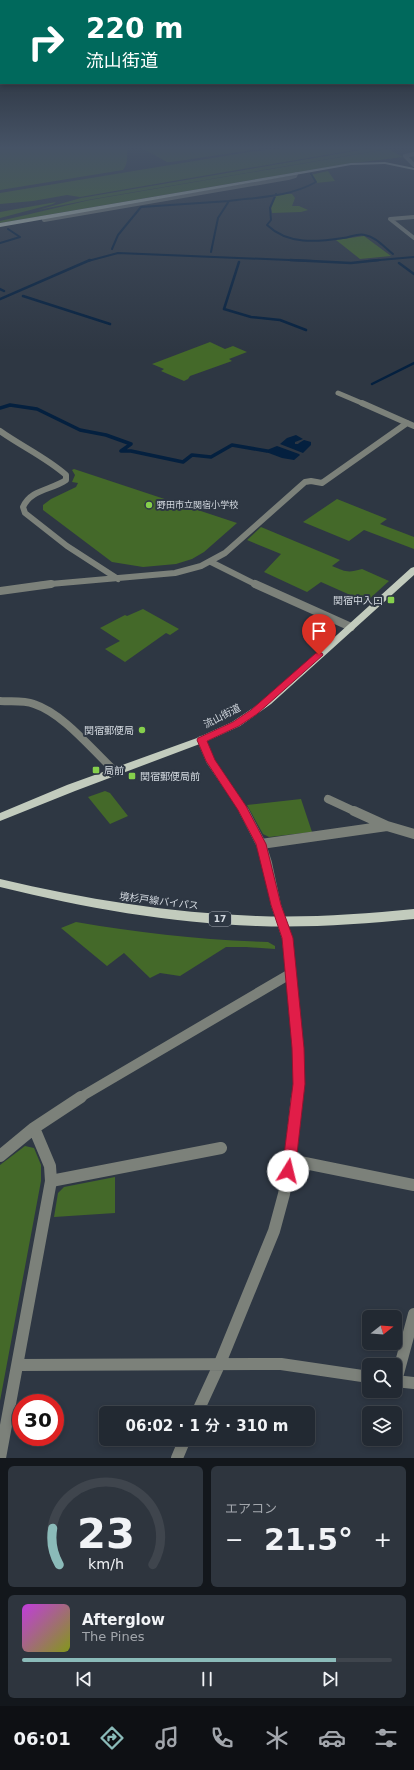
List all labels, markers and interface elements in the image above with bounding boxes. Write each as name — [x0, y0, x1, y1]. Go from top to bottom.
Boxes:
text: 220 m — [86, 12, 183, 45]
icon: right — [20, 16, 72, 68]
text: 流山街道 — [86, 50, 158, 71]
marker: 野田市立関宿小学校 — [144, 500, 154, 510]
place label: 野田市立関宿小学校 — [157, 500, 238, 510]
place label: 関宿中入口 — [333, 595, 383, 606]
marker: 関宿中入口 — [386, 595, 396, 605]
pin — [302, 614, 336, 655]
icon: arrive — [308, 620, 330, 642]
street label: 流山街道 — [202, 702, 242, 730]
place label: 関宿郵便局 — [84, 725, 134, 736]
marker: 関宿郵便局 — [137, 725, 147, 735]
marker: 局前 — [91, 765, 101, 775]
place label: 局前 — [104, 765, 124, 776]
marker: 関宿郵便局前 — [127, 771, 137, 781]
place label: 関宿郵便局前 — [140, 771, 200, 782]
street label: 境杉戸線バイパス — [119, 891, 199, 911]
road number: 17 — [209, 912, 231, 926]
position arrow — [267, 1150, 309, 1192]
north arrow — [362, 1310, 402, 1350]
map controls — [362, 1310, 402, 1446]
button: search — [362, 1358, 402, 1398]
speed limit sign: 30 — [12, 1394, 64, 1446]
button: layers — [362, 1406, 402, 1446]
text: 06:02 · 1 分 · 310 m — [126, 1417, 288, 1435]
text: エアコン — [225, 1501, 277, 1516]
text: 23 — [77, 1508, 134, 1557]
text: 21.5° — [264, 1522, 353, 1557]
text: − — [225, 1527, 243, 1552]
text: + — [374, 1527, 392, 1552]
text: km/h — [87, 1555, 124, 1571]
text: Afterglow — [82, 1611, 165, 1629]
text: The Pines — [82, 1629, 145, 1644]
icon: previous — [73, 1668, 95, 1690]
icon: pause — [196, 1668, 218, 1690]
icon: next — [319, 1668, 341, 1690]
icon: directions — [98, 1724, 126, 1752]
icon: music — [153, 1724, 181, 1752]
icon: phone — [208, 1724, 236, 1752]
icon: climate — [263, 1724, 291, 1752]
icon: car — [318, 1724, 346, 1752]
icon: filters — [372, 1724, 400, 1752]
text: 06:01 — [13, 1728, 71, 1749]

